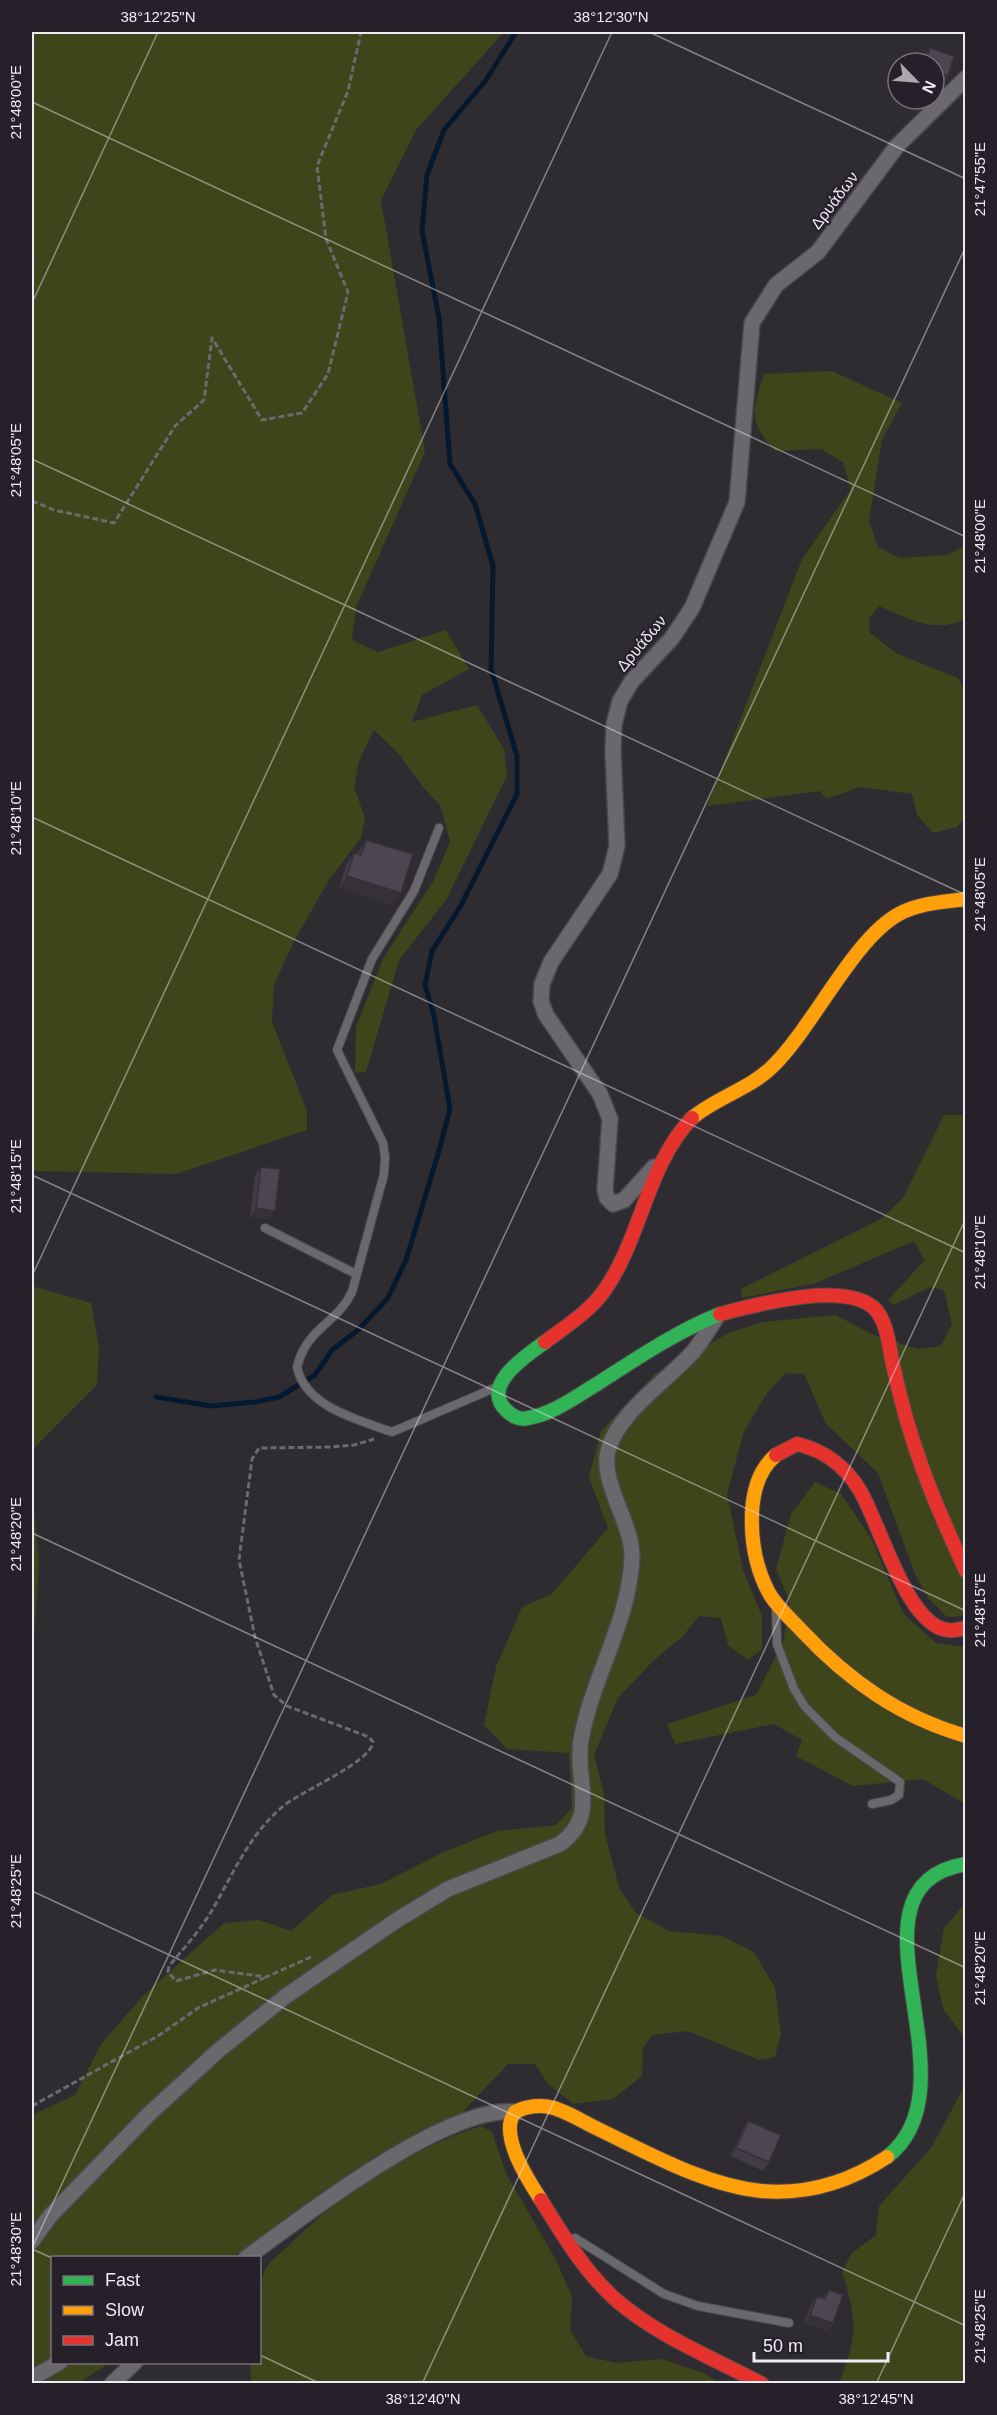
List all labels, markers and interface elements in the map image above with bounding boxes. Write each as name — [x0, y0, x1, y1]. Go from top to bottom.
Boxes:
text: 38°12'25"N — [120, 8, 196, 25]
text: 38°12'30"N — [573, 8, 649, 25]
north arrow — [886, 51, 946, 111]
text: 21°48'00"E — [7, 65, 24, 139]
text: N — [919, 78, 939, 96]
text: 21°47'55"E — [971, 142, 988, 216]
street label: Δρυάδων — [807, 168, 861, 232]
text: 21°48'05"E — [7, 423, 24, 497]
text: 21°48'00"E — [971, 499, 988, 573]
street label: Δρυάδων — [613, 612, 669, 675]
text: 21°48'10"E — [7, 781, 24, 855]
text: 21°48'05"E — [971, 857, 988, 931]
text: 21°48'15"E — [7, 1139, 24, 1213]
text: 21°48'10"E — [971, 1215, 988, 1289]
text: 21°48'20"E — [7, 1497, 24, 1571]
text: 21°48'15"E — [971, 1573, 988, 1647]
text: 21°48'25"E — [7, 1854, 24, 1928]
text: 21°48'20"E — [971, 1931, 988, 2005]
text: 21°48'30"E — [7, 2212, 24, 2286]
legend — [51, 2256, 261, 2364]
text: Fast — [105, 2270, 140, 2290]
text: 21°48'25"E — [971, 2289, 988, 2363]
text: Slow — [105, 2300, 145, 2320]
scale bar — [754, 2325, 888, 2363]
text: Jam — [105, 2330, 139, 2350]
text: 50 m — [763, 2336, 803, 2356]
text: 38°12'40"N — [385, 2390, 461, 2407]
text: 38°12'45"N — [838, 2390, 914, 2407]

